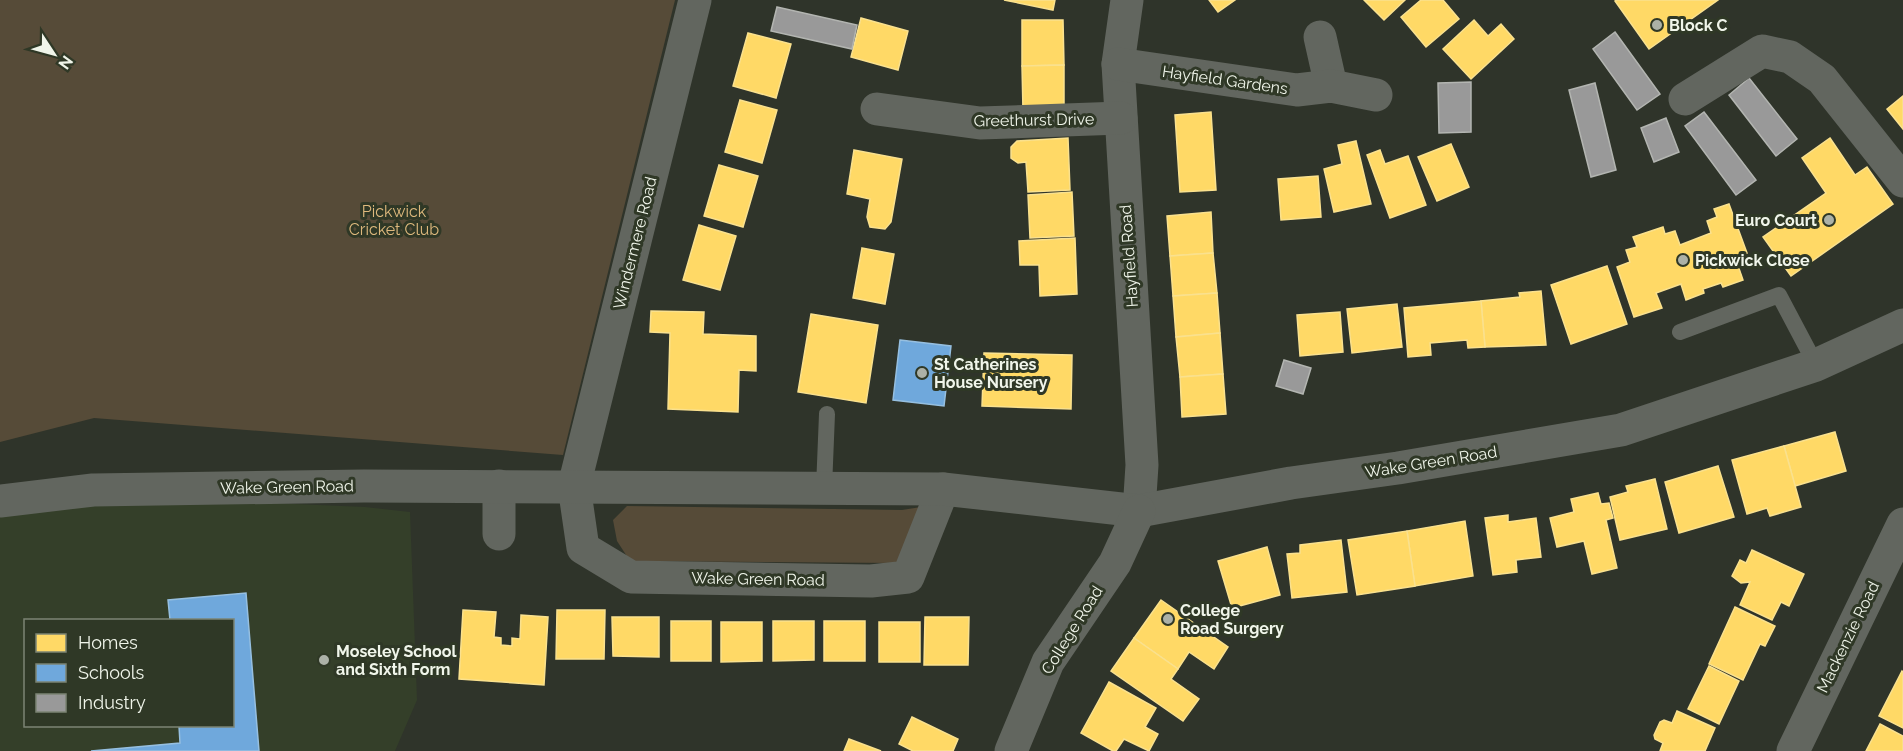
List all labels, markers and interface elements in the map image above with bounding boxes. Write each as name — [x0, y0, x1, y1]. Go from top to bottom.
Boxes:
place label: Block C — [1669, 16, 1727, 35]
marker: Block C — [1650, 18, 1664, 32]
north arrow — [24, 24, 84, 84]
text: N — [54, 52, 77, 73]
street label: Hayfield Gardens — [1161, 62, 1289, 98]
street label: Greethurst Drive — [973, 109, 1095, 131]
street label: Windermere Road — [609, 175, 661, 311]
park label: Pickwick Cricket Club — [349, 202, 439, 239]
street label: Hayfield Road — [1116, 204, 1142, 308]
place label: Euro Court — [1735, 211, 1817, 230]
marker: Euro Court — [1822, 213, 1836, 227]
place label: Pickwick Close — [1695, 251, 1810, 270]
marker: Pickwick Close — [1676, 253, 1690, 267]
place label: St Catherines House Nursery — [934, 355, 1048, 392]
marker: St Catherines House Nursery — [915, 366, 929, 380]
street label: Wake Green Road — [1364, 442, 1498, 482]
street label: Wake Green Road — [220, 476, 354, 498]
street label: Wake Green Road — [691, 568, 825, 590]
street label: Mackenzie Road — [1813, 578, 1883, 696]
street label: College Road — [1037, 582, 1107, 678]
place label: College Road Surgery — [1180, 601, 1284, 638]
marker: College Road Surgery — [1161, 612, 1175, 626]
legend — [24, 619, 234, 727]
text: Homes — [78, 632, 138, 653]
place label: Moseley School and Sixth Form — [336, 642, 457, 679]
marker: Moseley School and Sixth Form — [317, 653, 331, 667]
text: Schools — [78, 662, 145, 683]
text: Industry — [78, 692, 146, 713]

